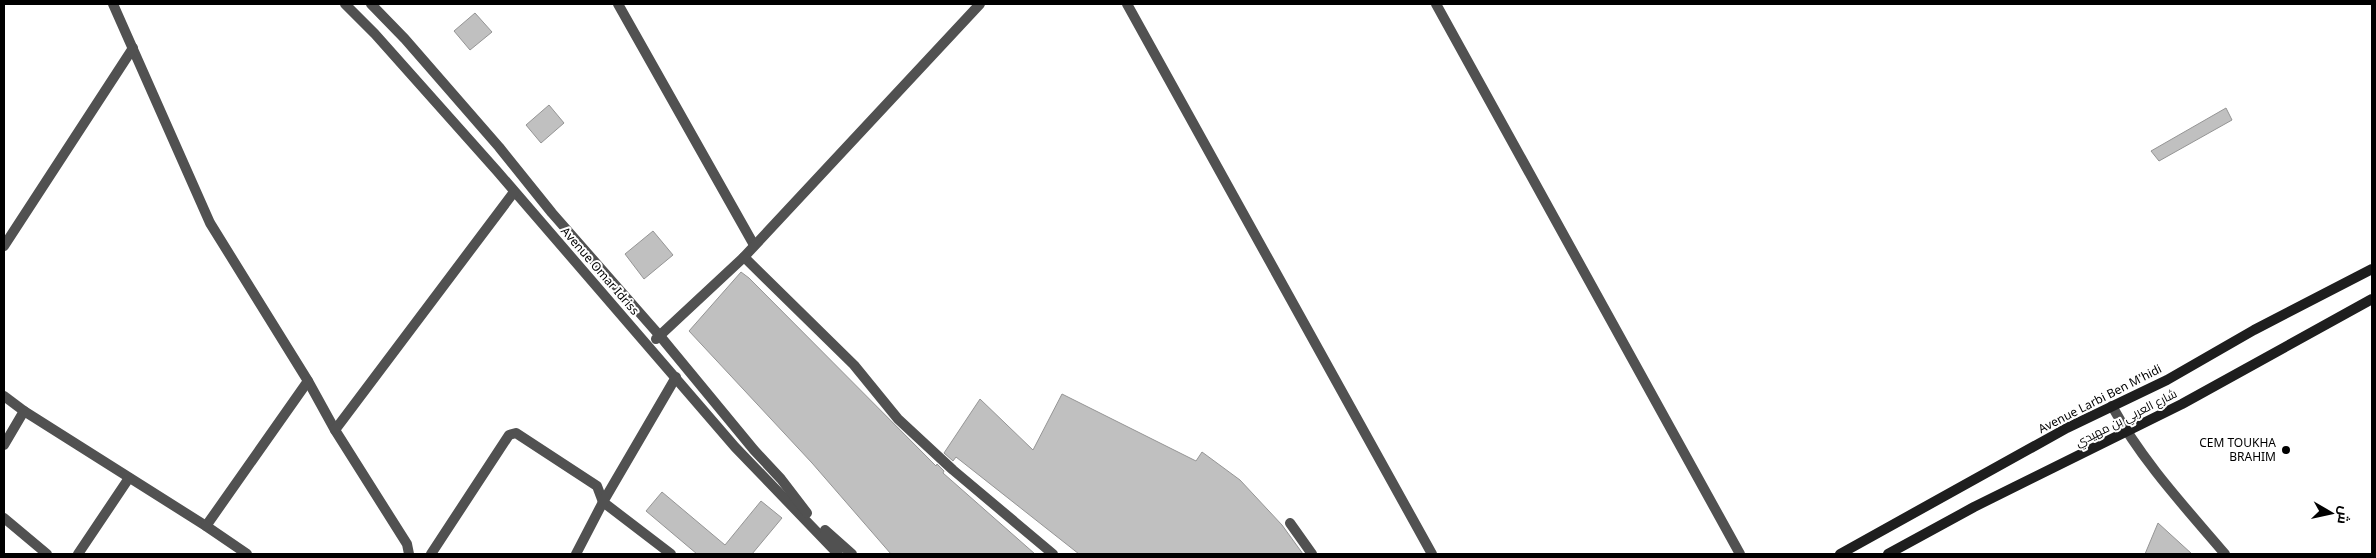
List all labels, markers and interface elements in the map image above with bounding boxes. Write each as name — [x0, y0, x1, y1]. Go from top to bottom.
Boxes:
street label: Avenue Omar Idriss — [557, 223, 644, 319]
street label: Avenue Larbi Ben M'hidi — [2035, 360, 2164, 437]
street label: شارع العربي بن مهيدي — [2072, 385, 2181, 452]
place label: CEM TOUKHA BRAHIM — [2199, 434, 2276, 465]
marker: CEM TOUKHA BRAHIM — [2280, 444, 2292, 456]
north arrow — [2306, 488, 2356, 538]
text: ش — [2334, 505, 2355, 526]

